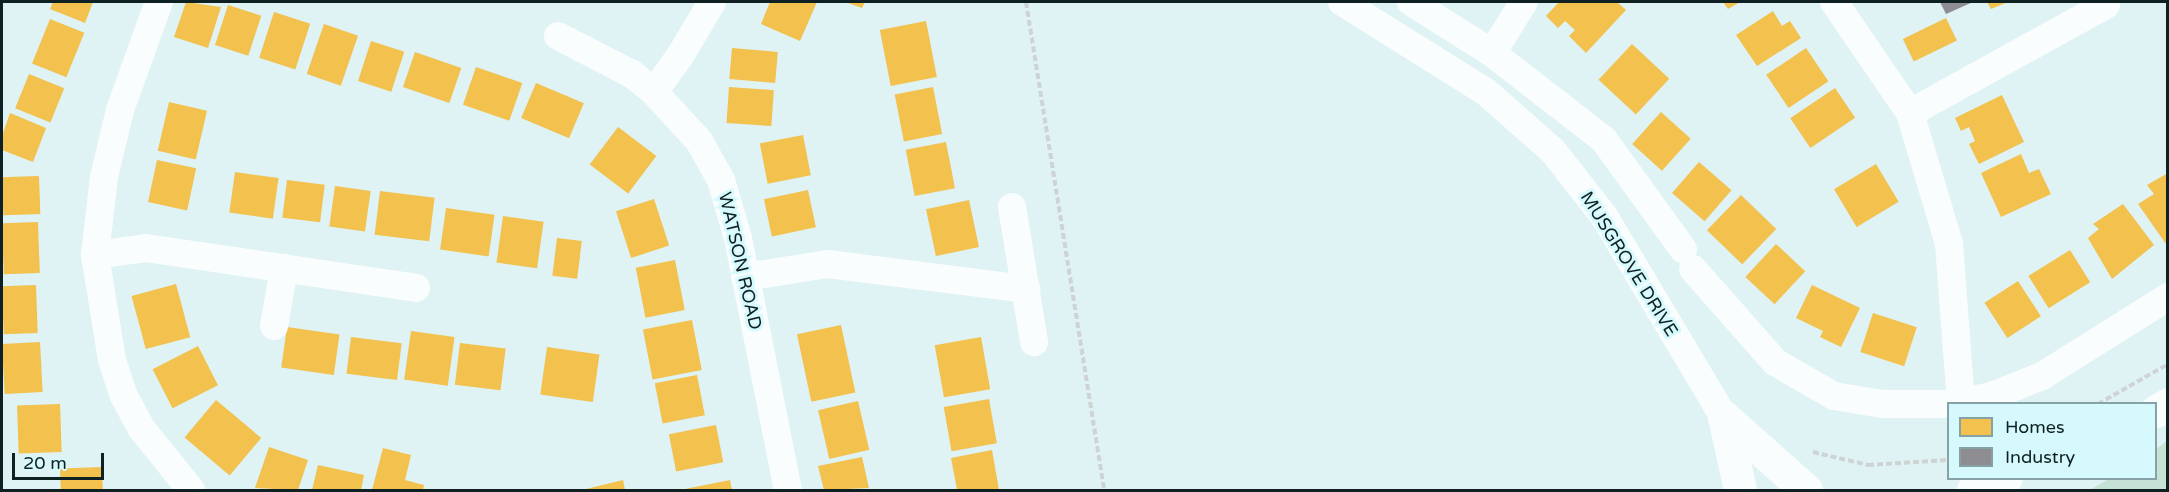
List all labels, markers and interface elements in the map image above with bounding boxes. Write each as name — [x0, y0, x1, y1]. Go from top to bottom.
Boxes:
street label: MUSGROVE DRIVE — [1576, 187, 1682, 341]
street label: WATSON ROAD — [714, 190, 766, 332]
legend — [1947, 402, 2157, 480]
text: Homes — [2005, 416, 2065, 438]
scale bar — [15, 441, 106, 479]
text: Industry — [2005, 446, 2075, 468]
text: 20 m — [23, 452, 67, 474]

